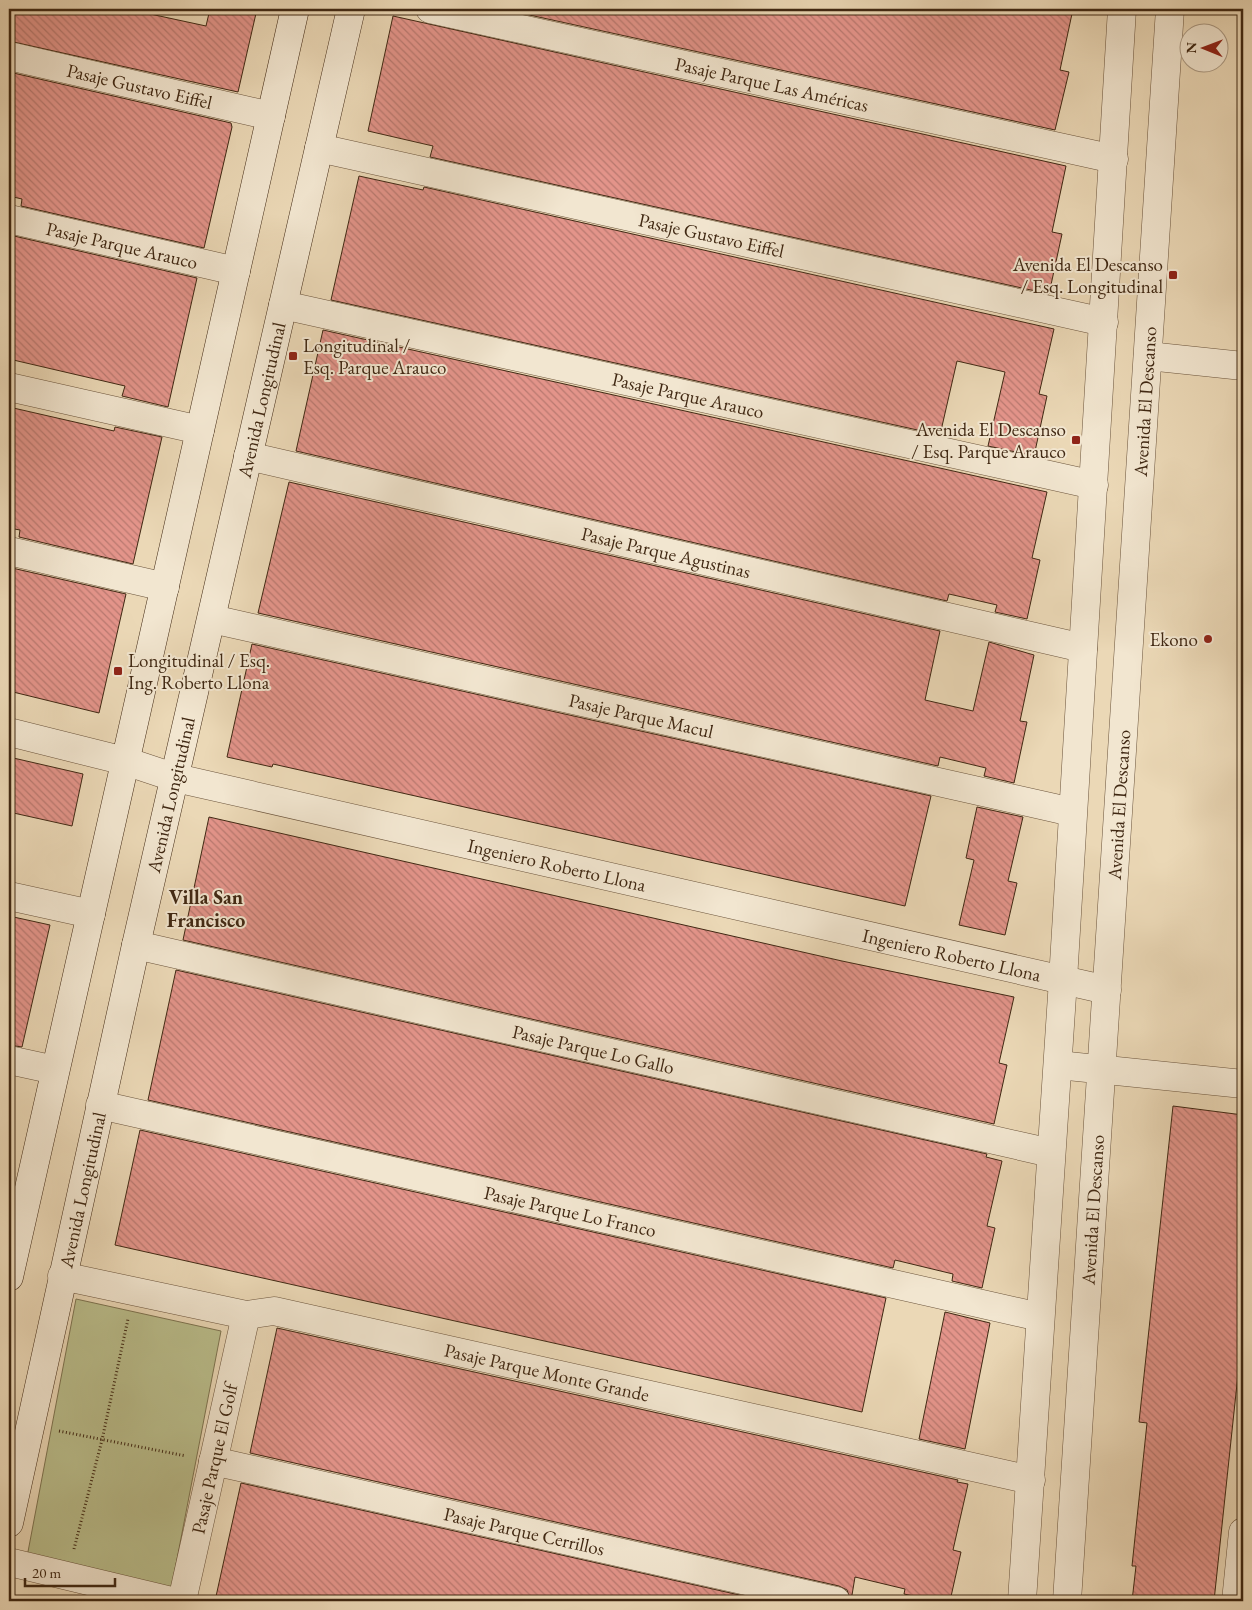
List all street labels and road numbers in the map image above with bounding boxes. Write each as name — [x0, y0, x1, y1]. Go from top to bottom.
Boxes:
street label: Pasaje Parque Las Américas — [673, 51, 871, 118]
street label: Pasaje Gustavo Eiffel — [64, 58, 215, 115]
street label: Pasaje Gustavo Eiffel — [636, 207, 787, 264]
street label: Pasaje Parque Arauco — [44, 216, 200, 275]
street label: Avenida Longitudinal — [231, 319, 292, 481]
street label: Avenida El Descanso — [1128, 326, 1162, 478]
street label: Pasaje Parque Arauco — [610, 366, 766, 424]
street label: Pasaje Parque Agustinas — [579, 521, 753, 584]
street label: Pasaje Parque Macul — [566, 687, 716, 744]
street label: Avenida Longitudinal — [141, 714, 201, 876]
street label: Avenida El Descanso — [1102, 729, 1136, 882]
street label: Ingeniero Roberto Llona — [465, 833, 649, 898]
street label: Ingeniero Roberto Llona — [860, 923, 1044, 988]
street label: Pasaje Parque Lo Gallo — [510, 1019, 677, 1080]
street label: Avenida Longitudinal — [53, 1109, 112, 1271]
street label: Avenida El Descanso — [1075, 1134, 1110, 1287]
street label: Pasaje Parque Lo Franco — [482, 1180, 659, 1243]
street label: Pasaje Parque Monte Grande — [442, 1337, 652, 1407]
street label: Pasaje Parque El Golf — [185, 1379, 244, 1536]
street label: Pasaje Parque Cerrillos — [441, 1501, 607, 1562]

